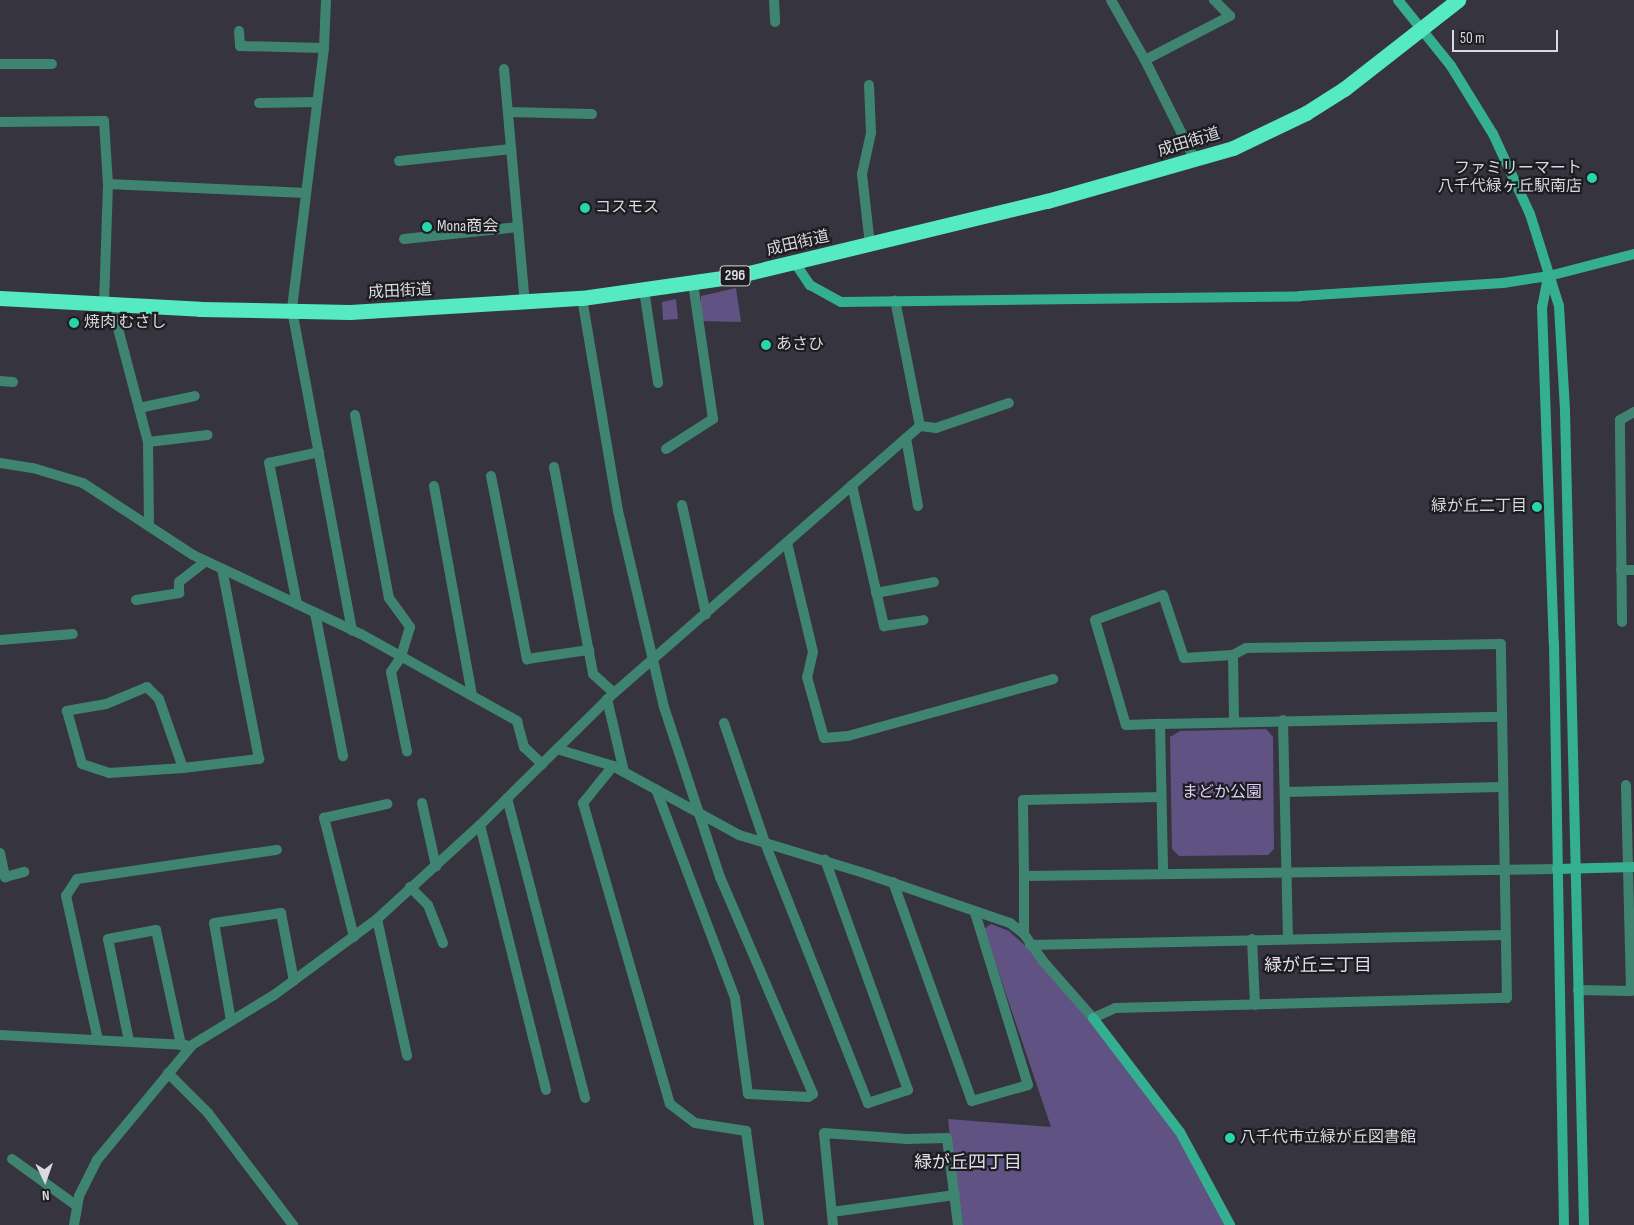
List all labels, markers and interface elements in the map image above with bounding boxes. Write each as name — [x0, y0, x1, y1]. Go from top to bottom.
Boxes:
scale bar — [1454, 20, 1560, 52]
text: 50 m — [1460, 29, 1485, 48]
street label: 成田街道 — [1156, 124, 1222, 162]
place label: ファミリーマート 八千代緑ヶ丘駅南店 — [1438, 159, 1582, 197]
marker: ファミリーマート 八千代緑ヶ丘駅南店 — [1586, 172, 1598, 184]
place label: コスモス — [595, 198, 659, 218]
marker: コスモス — [579, 202, 591, 214]
place label: Mona商会 — [437, 217, 498, 237]
marker: Mona商会 — [421, 221, 433, 233]
street label: 成田街道 — [765, 227, 831, 261]
road number: 296 — [719, 264, 751, 288]
street label: 成田街道 — [368, 281, 432, 303]
place label: 焼肉 むさし — [84, 313, 167, 333]
marker: 焼肉 むさし — [68, 317, 80, 329]
place label: あさひ — [776, 335, 824, 355]
marker: あさひ — [760, 339, 772, 351]
place label: 緑が丘二丁目 — [1431, 497, 1527, 517]
marker: 緑が丘二丁目 — [1531, 501, 1543, 513]
park label: まどか公園 — [1182, 783, 1262, 803]
district label: 緑が丘三丁目 — [1264, 955, 1372, 977]
place label: 八千代市立緑が丘図書館 — [1240, 1128, 1416, 1148]
marker: 八千代市立緑が丘図書館 — [1224, 1132, 1236, 1144]
district label: 緑が丘四丁目 — [914, 1152, 1022, 1174]
north arrow — [20, 1155, 70, 1205]
text: N — [42, 1187, 50, 1204]

